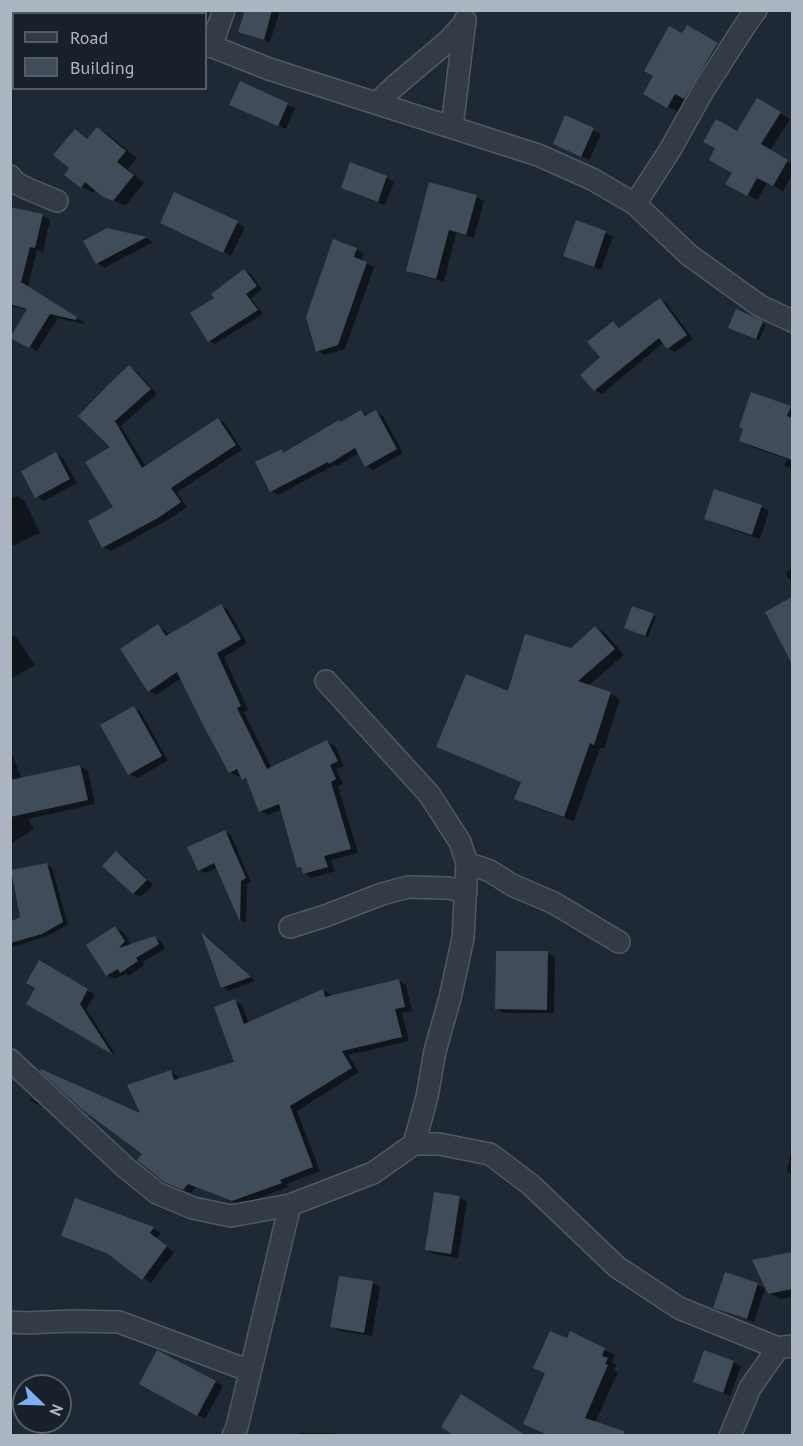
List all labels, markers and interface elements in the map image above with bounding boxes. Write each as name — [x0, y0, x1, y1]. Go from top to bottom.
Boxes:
legend — [12, 12, 207, 90]
text: Road — [70, 26, 108, 49]
text: Building — [70, 56, 134, 79]
north arrow — [12, 1374, 72, 1434]
text: N — [45, 1401, 68, 1419]

